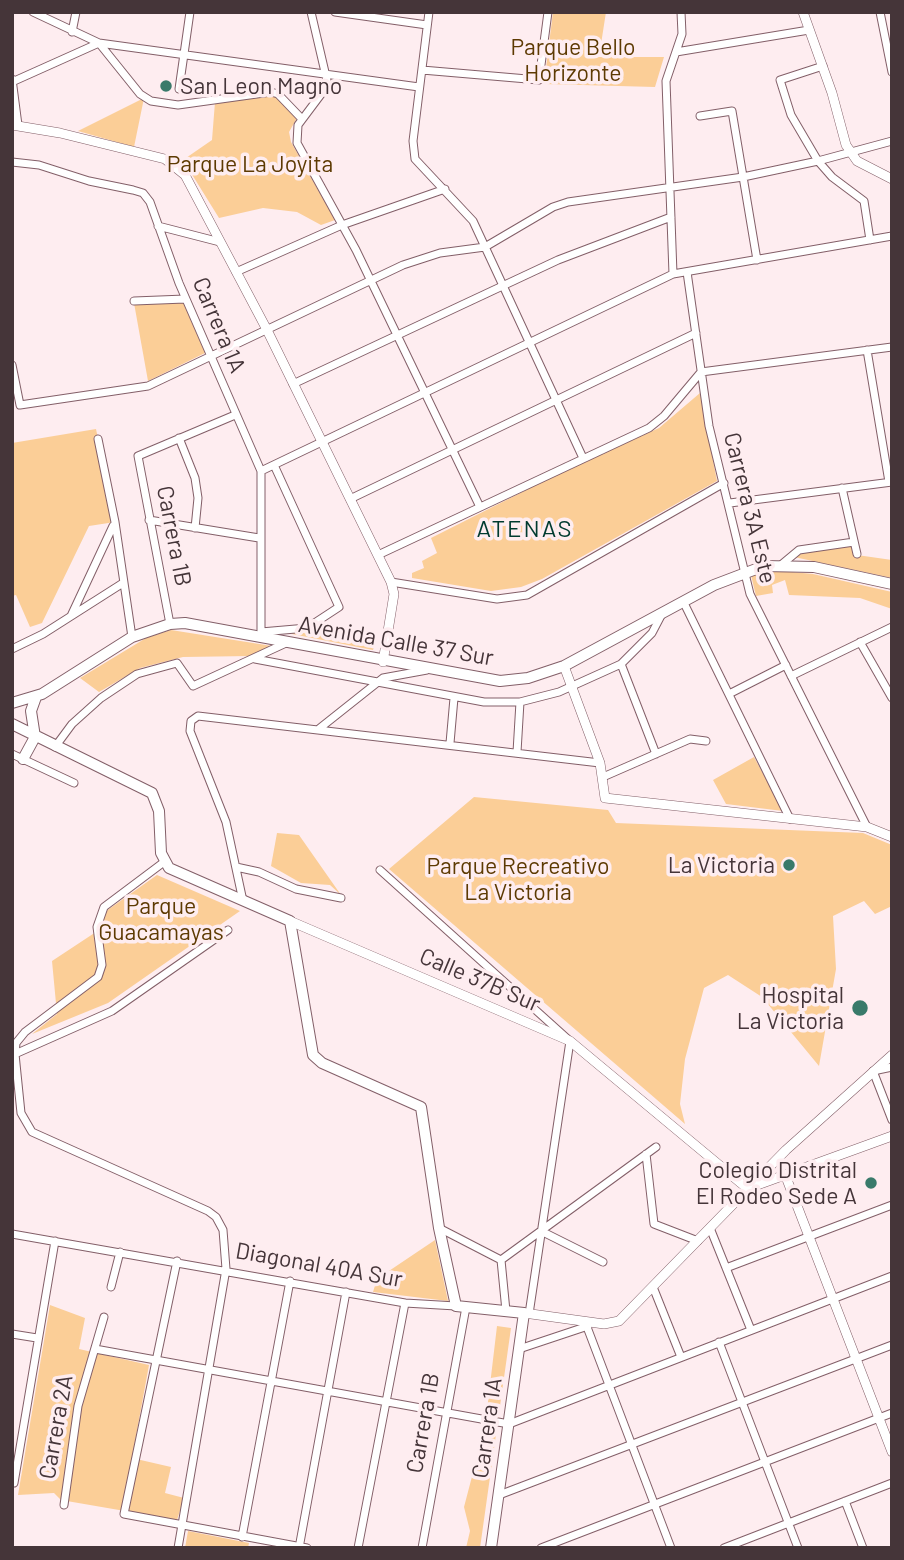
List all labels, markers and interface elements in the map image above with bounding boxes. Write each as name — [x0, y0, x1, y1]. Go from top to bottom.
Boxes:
park label: Parque Bello Horizonte — [510, 33, 636, 87]
place label: San Leon Magno — [180, 72, 342, 100]
marker: San Leon Magno — [158, 78, 174, 94]
park label: Parque La Joyita — [167, 150, 333, 178]
street label: Carrera 1A — [187, 273, 251, 377]
street label: Carrera 3A Este — [718, 430, 782, 586]
street label: Carrera 1B — [151, 484, 197, 588]
district label: ATENAS — [477, 515, 573, 543]
street label: Avenida Calle 37 Sur — [296, 610, 496, 672]
place label: La Victoria — [668, 851, 775, 879]
park label: Parque Recreativo La Victoria — [427, 852, 609, 906]
marker: La Victoria — [781, 857, 797, 873]
park label: Parque Guacamayas — [98, 892, 224, 946]
street label: Calle 37B Sur — [415, 942, 545, 1018]
place label: Hospital La Victoria — [737, 981, 844, 1035]
marker: Hospital La Victoria — [850, 998, 870, 1018]
place label: Colegio Distrital El Rodeo Sede A — [696, 1156, 857, 1210]
marker: Colegio Distrital El Rodeo Sede A — [863, 1175, 879, 1191]
street label: Diagonal 40A Sur — [233, 1237, 405, 1293]
street label: Carrera 1B — [401, 1371, 445, 1475]
street label: Carrera 2A — [33, 1373, 79, 1481]
street label: Carrera 1A — [466, 1376, 508, 1480]

